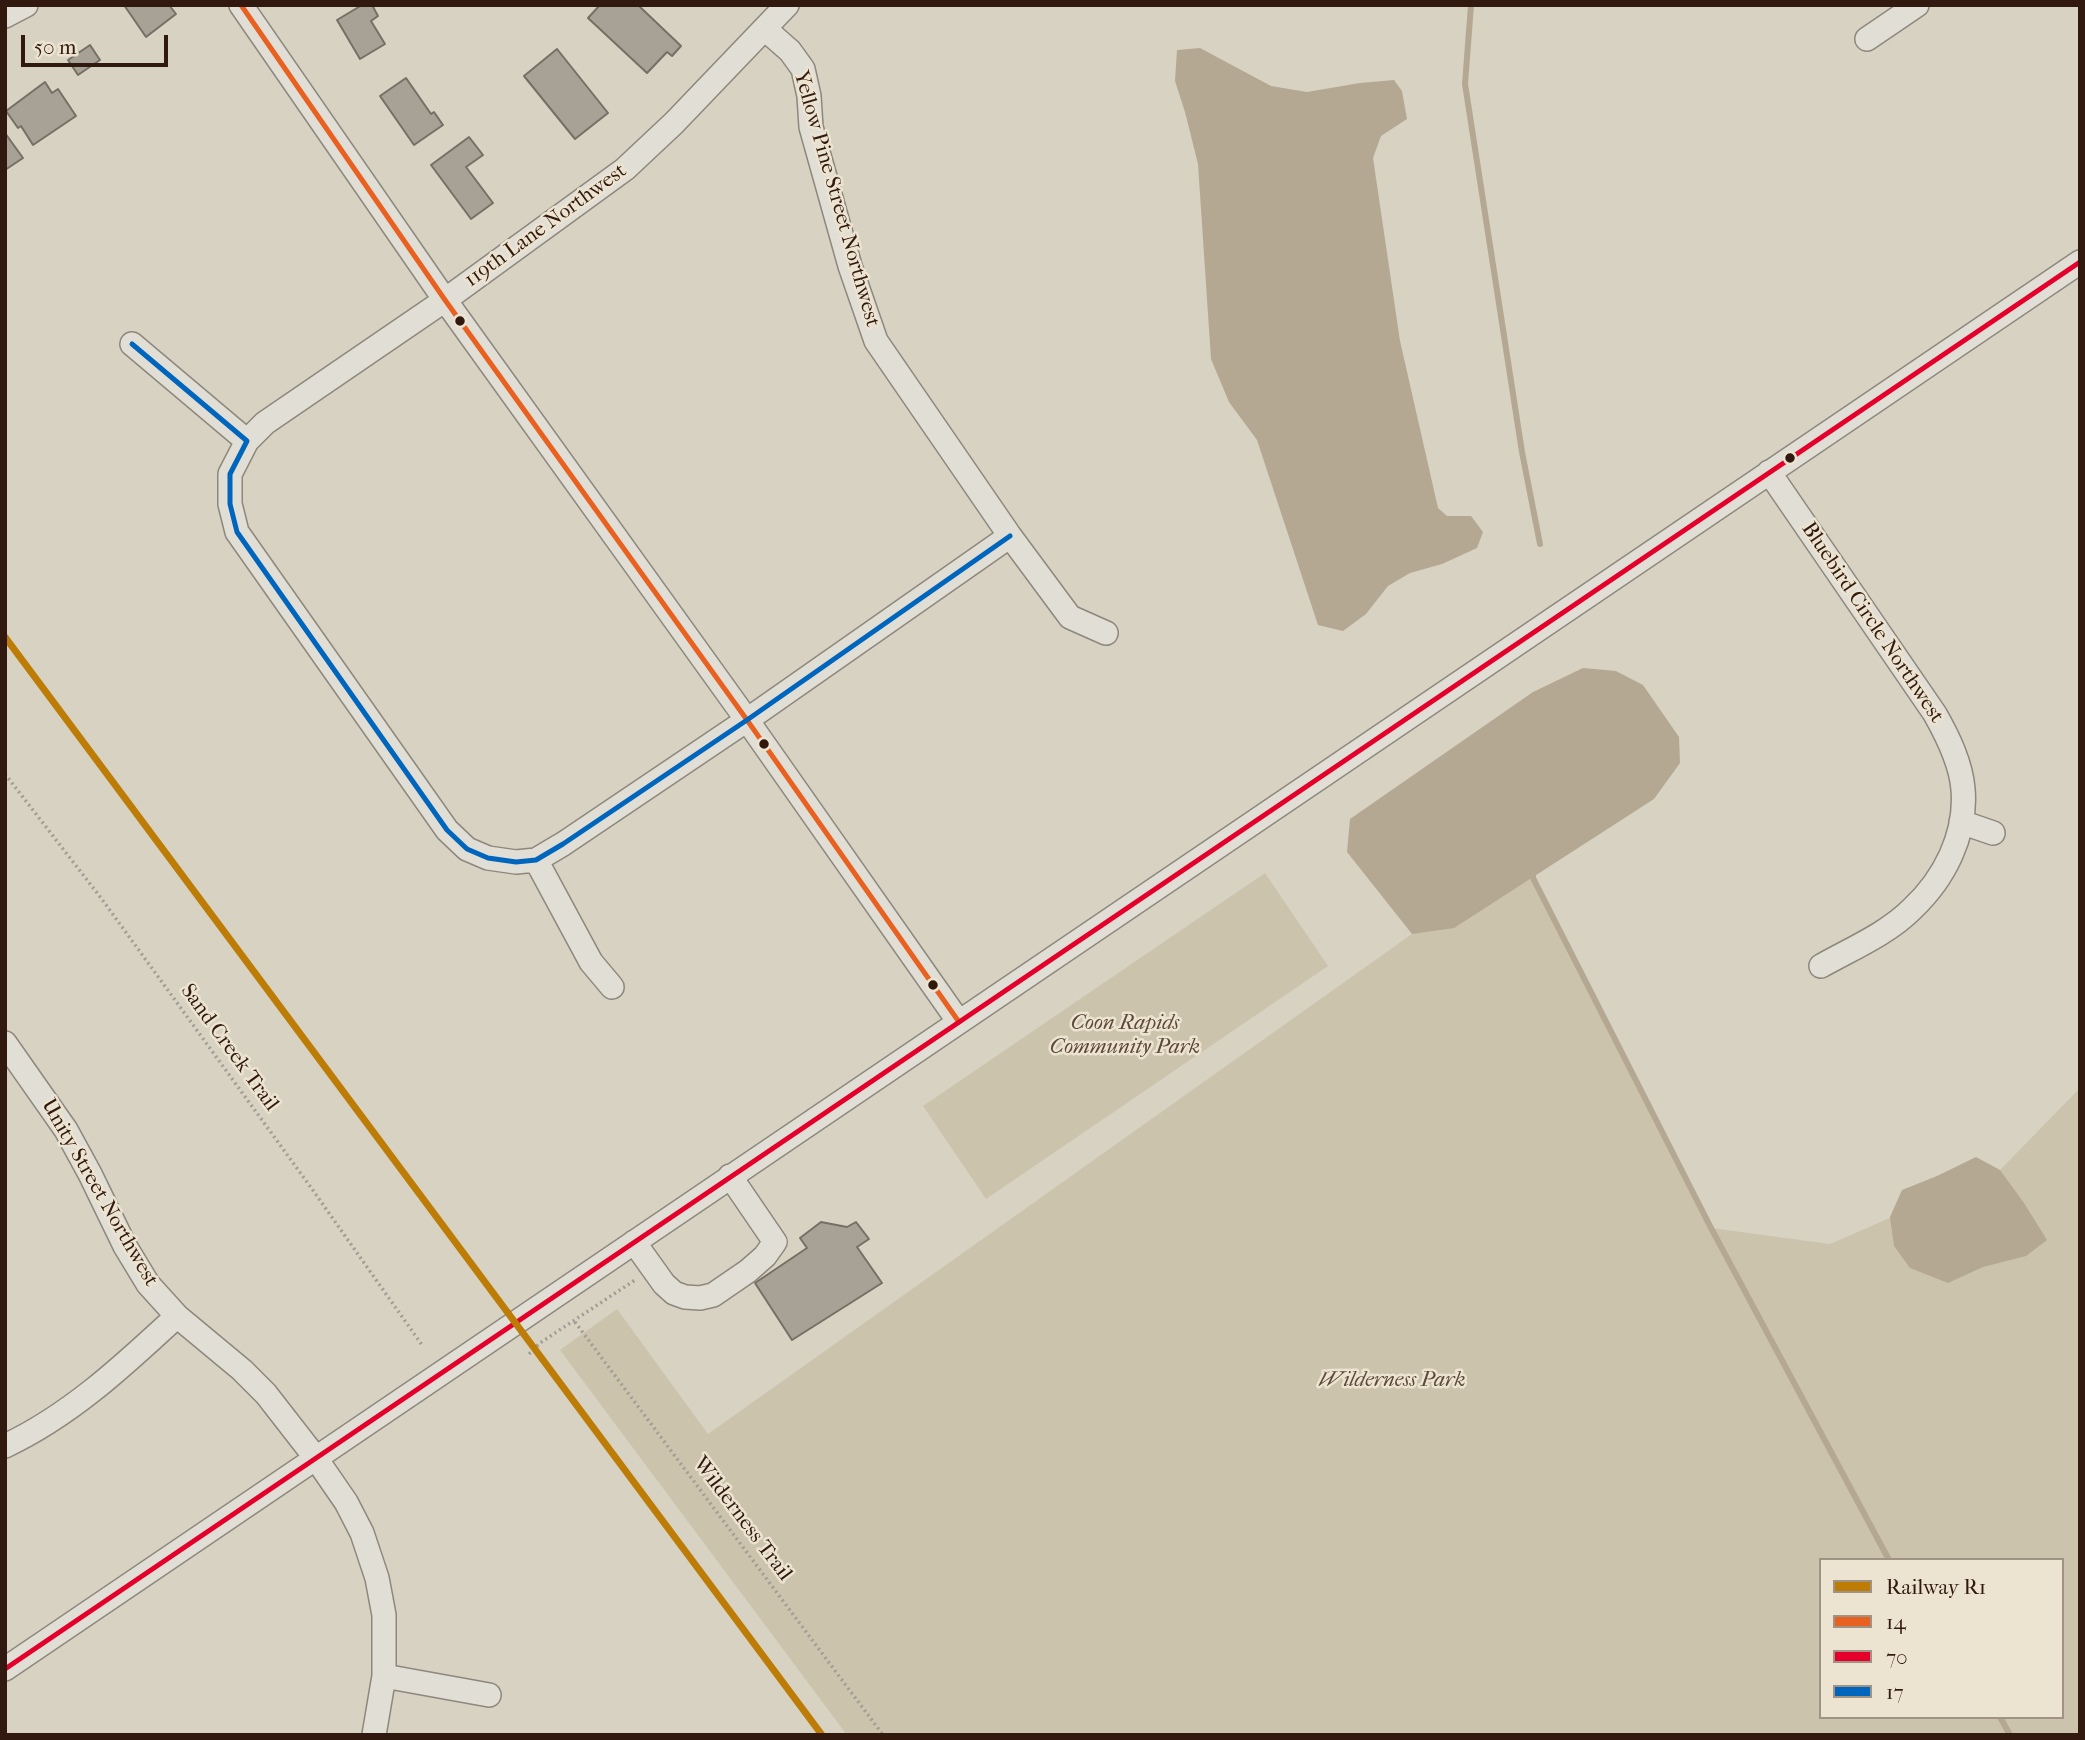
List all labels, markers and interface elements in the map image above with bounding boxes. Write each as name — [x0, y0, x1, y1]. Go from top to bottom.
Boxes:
scale bar — [24, 21, 172, 65]
text: 50 m — [34, 35, 77, 59]
street label: Yellow Pine Street Northwest — [787, 68, 885, 330]
street label: 119th Lane Northwest — [460, 159, 632, 293]
unlabelled marker — [453, 314, 467, 328]
unlabelled marker — [1783, 451, 1797, 465]
street label: Bluebird Circle Northwest — [1795, 518, 1949, 728]
unlabelled marker — [757, 737, 771, 751]
unlabelled marker — [926, 978, 940, 992]
street label: Sand Creek Trail — [174, 980, 284, 1116]
park label: Coon Rapids Community Park — [1050, 1011, 1200, 1061]
street label: Unity Street Northwest — [35, 1095, 163, 1291]
park label: Wilderness Park — [1319, 1368, 1465, 1394]
street label: Wilderness Trail — [687, 1452, 797, 1586]
legend — [1819, 1558, 2064, 1719]
text: Railway R1 — [1886, 1575, 1986, 1599]
text: 14 — [1886, 1610, 1906, 1634]
text: 70 — [1886, 1645, 1908, 1669]
text: 17 — [1886, 1680, 1904, 1704]

